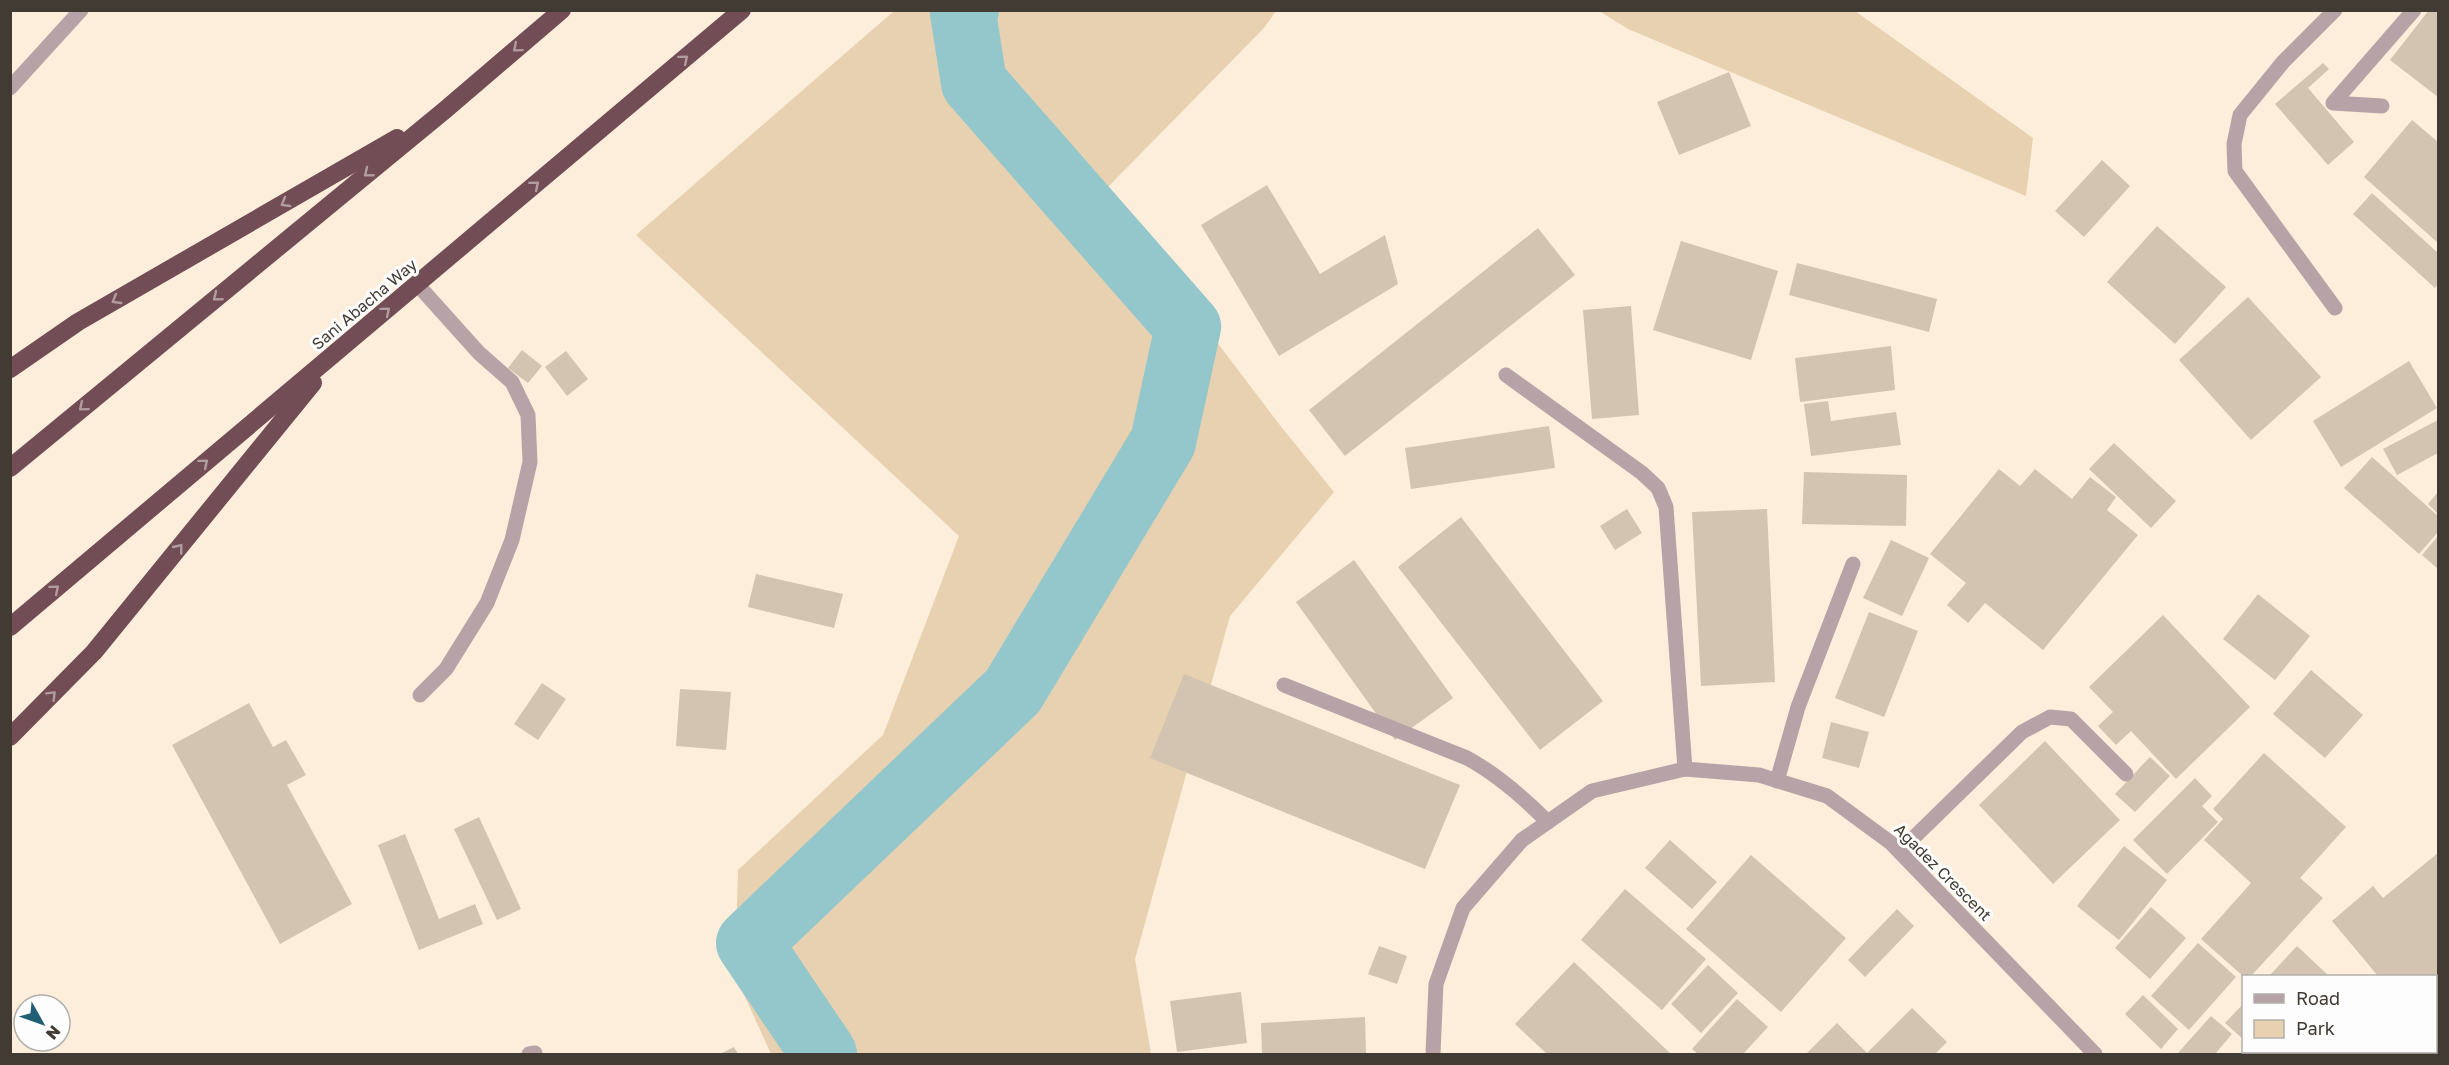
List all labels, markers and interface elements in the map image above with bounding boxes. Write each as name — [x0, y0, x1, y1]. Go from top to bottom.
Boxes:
one-way arrow — [513, 41, 524, 52]
one-way arrow — [677, 56, 688, 67]
one-way arrow — [364, 166, 375, 177]
one-way arrow — [528, 181, 539, 192]
one-way arrow — [281, 195, 291, 207]
street label: Sani Abacha Way — [307, 254, 421, 354]
one-way arrow — [213, 290, 224, 301]
one-way arrow — [112, 293, 122, 305]
one-way arrow — [379, 307, 390, 318]
one-way arrow — [79, 400, 90, 411]
one-way arrow — [197, 460, 208, 471]
one-way arrow — [172, 543, 183, 554]
one-way arrow — [48, 585, 59, 596]
one-way arrow — [44, 691, 55, 702]
street label: Agadez Crescent — [1890, 819, 1996, 925]
legend — [2242, 975, 2437, 1053]
text: Road — [2296, 987, 2340, 1009]
north arrow — [12, 993, 72, 1053]
text: Park — [2296, 1017, 2335, 1039]
text: N — [42, 1022, 65, 1044]

